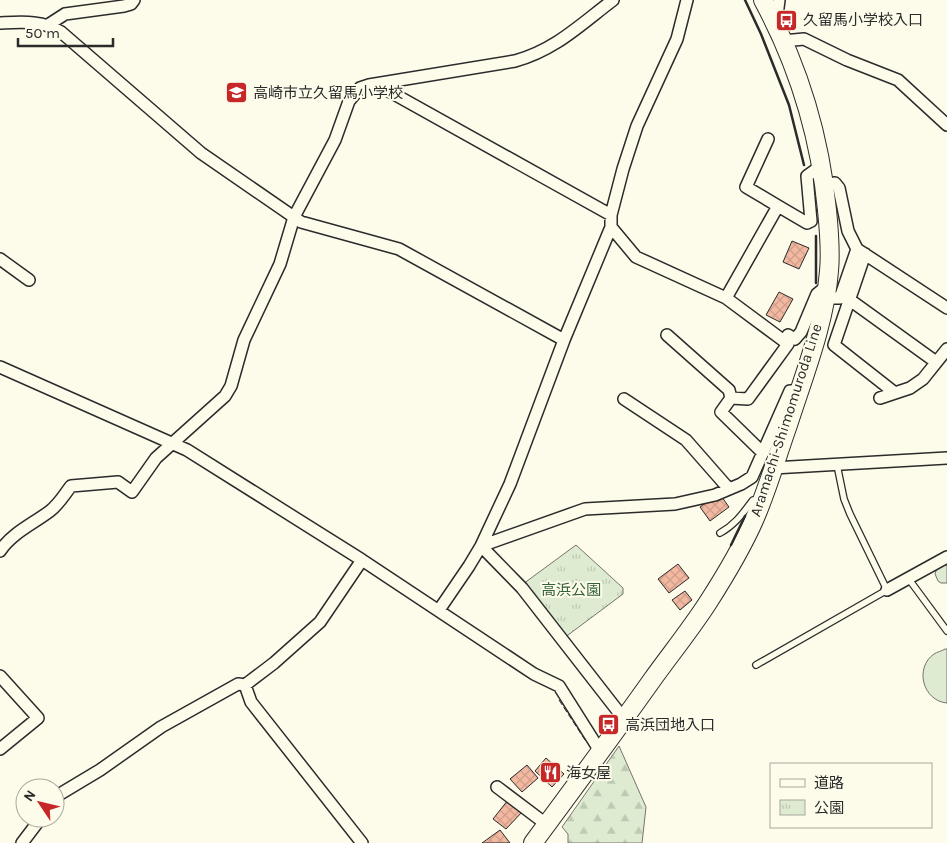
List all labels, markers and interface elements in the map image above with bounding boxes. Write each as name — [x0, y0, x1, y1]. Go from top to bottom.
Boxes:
bus stop icon: 久留馬小学校入口 — [775, 8, 799, 32]
place label: 久留馬小学校入口 — [803, 11, 923, 29]
scale bar — [18, 15, 112, 47]
text: 50 m — [25, 24, 60, 42]
school or university icon: 高崎市立久留馬小学校 — [225, 81, 249, 105]
place label: 高崎市立久留馬小学校 — [253, 84, 403, 102]
street label: Aramachi-Shimomuroda Line — [746, 321, 826, 519]
park label: 高浜公園 — [541, 581, 601, 599]
bus stop icon: 高浜団地入口 — [597, 713, 621, 737]
place label: 高浜団地入口 — [625, 716, 715, 734]
restaurant icon: 海女屋 — [538, 761, 562, 785]
legend — [770, 763, 932, 828]
place label: 海女屋 — [566, 764, 611, 782]
text: 道路 — [814, 774, 844, 792]
north arrow — [15, 778, 65, 828]
text: N — [20, 787, 40, 805]
text: 公園 — [814, 799, 844, 817]

